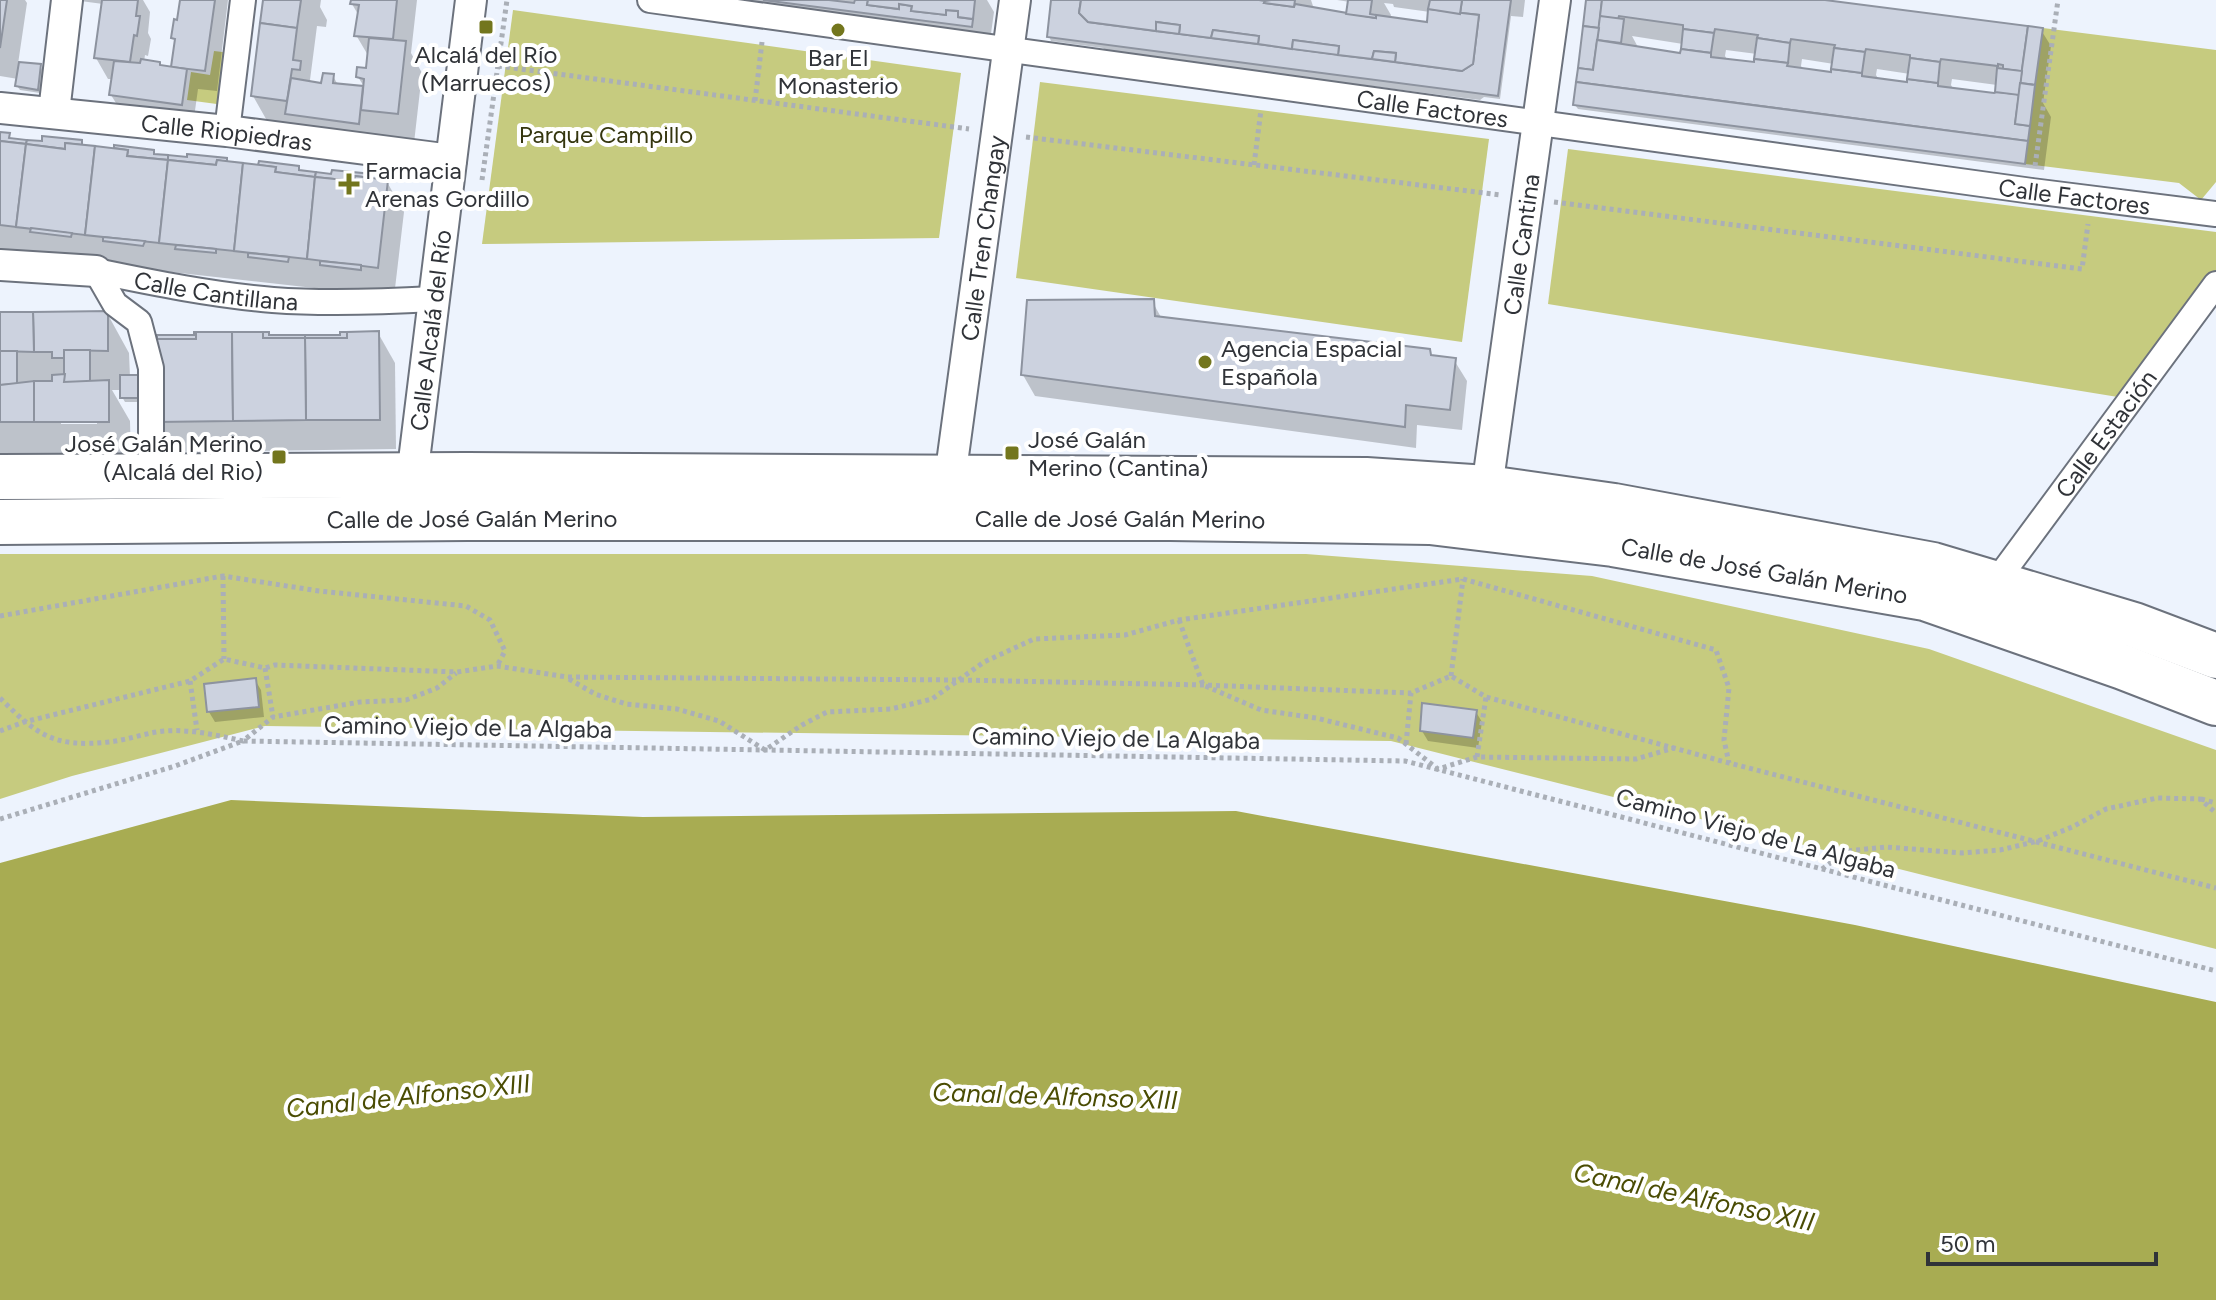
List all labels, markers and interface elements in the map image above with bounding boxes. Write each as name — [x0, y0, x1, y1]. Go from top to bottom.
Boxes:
marker: Alcalá del Río (Marruecos) — [477, 18, 495, 36]
marker: Bar El Monasterio — [829, 21, 847, 39]
place label: Alcalá del Río (Marruecos) — [414, 40, 558, 97]
place label: Bar El Monasterio — [778, 43, 898, 100]
street label: Calle Factores — [1355, 83, 1510, 133]
street label: Calle Riopiedras — [140, 108, 314, 156]
park label: Parque Campillo — [519, 120, 693, 149]
street label: Calle Tren Changay — [954, 133, 1011, 343]
place label: Farmacia Arenas Gordillo — [365, 156, 530, 213]
street label: Calle Cantina — [1497, 172, 1545, 317]
street label: Calle Factores — [1997, 172, 2152, 220]
marker: Farmacia Arenas Gordillo — [340, 175, 358, 193]
street label: Calle Alcalá del Río — [403, 228, 457, 432]
street label: Calle Cantillana — [132, 265, 299, 316]
place label: Agencia Espacial Española — [1221, 334, 1402, 391]
marker: Agencia Espacial Española — [1196, 353, 1214, 371]
street label: Calle Estación — [2049, 364, 2162, 503]
place label: José Galán Merino (Cantina) — [1028, 425, 1208, 482]
place label: José Galán Merino (Alcalá del Rio) — [65, 429, 263, 486]
marker: José Galán Merino (Cantina) — [1003, 444, 1021, 462]
marker: José Galán Merino (Alcalá del Rio) — [270, 448, 288, 466]
street label: Calle de José Galán Merino — [327, 503, 617, 534]
street label: Calle de José Galán Merino — [975, 504, 1266, 534]
street label: Calle de José Galán Merino — [1619, 531, 1910, 609]
street label: Camino Viejo de La Algaba — [324, 710, 612, 744]
street label: Camino Viejo de La Algaba — [972, 721, 1260, 755]
street label: Camino Viejo de La Algaba — [1613, 782, 1899, 884]
water label: Canal de Alfonso XIII — [284, 1067, 532, 1125]
water label: Canal de Alfonso XIII — [932, 1076, 1178, 1116]
water label: Canal de Alfonso XIII — [1571, 1156, 1817, 1238]
scale bar — [1928, 1216, 2156, 1266]
text: 50 m — [1940, 1229, 1996, 1258]

